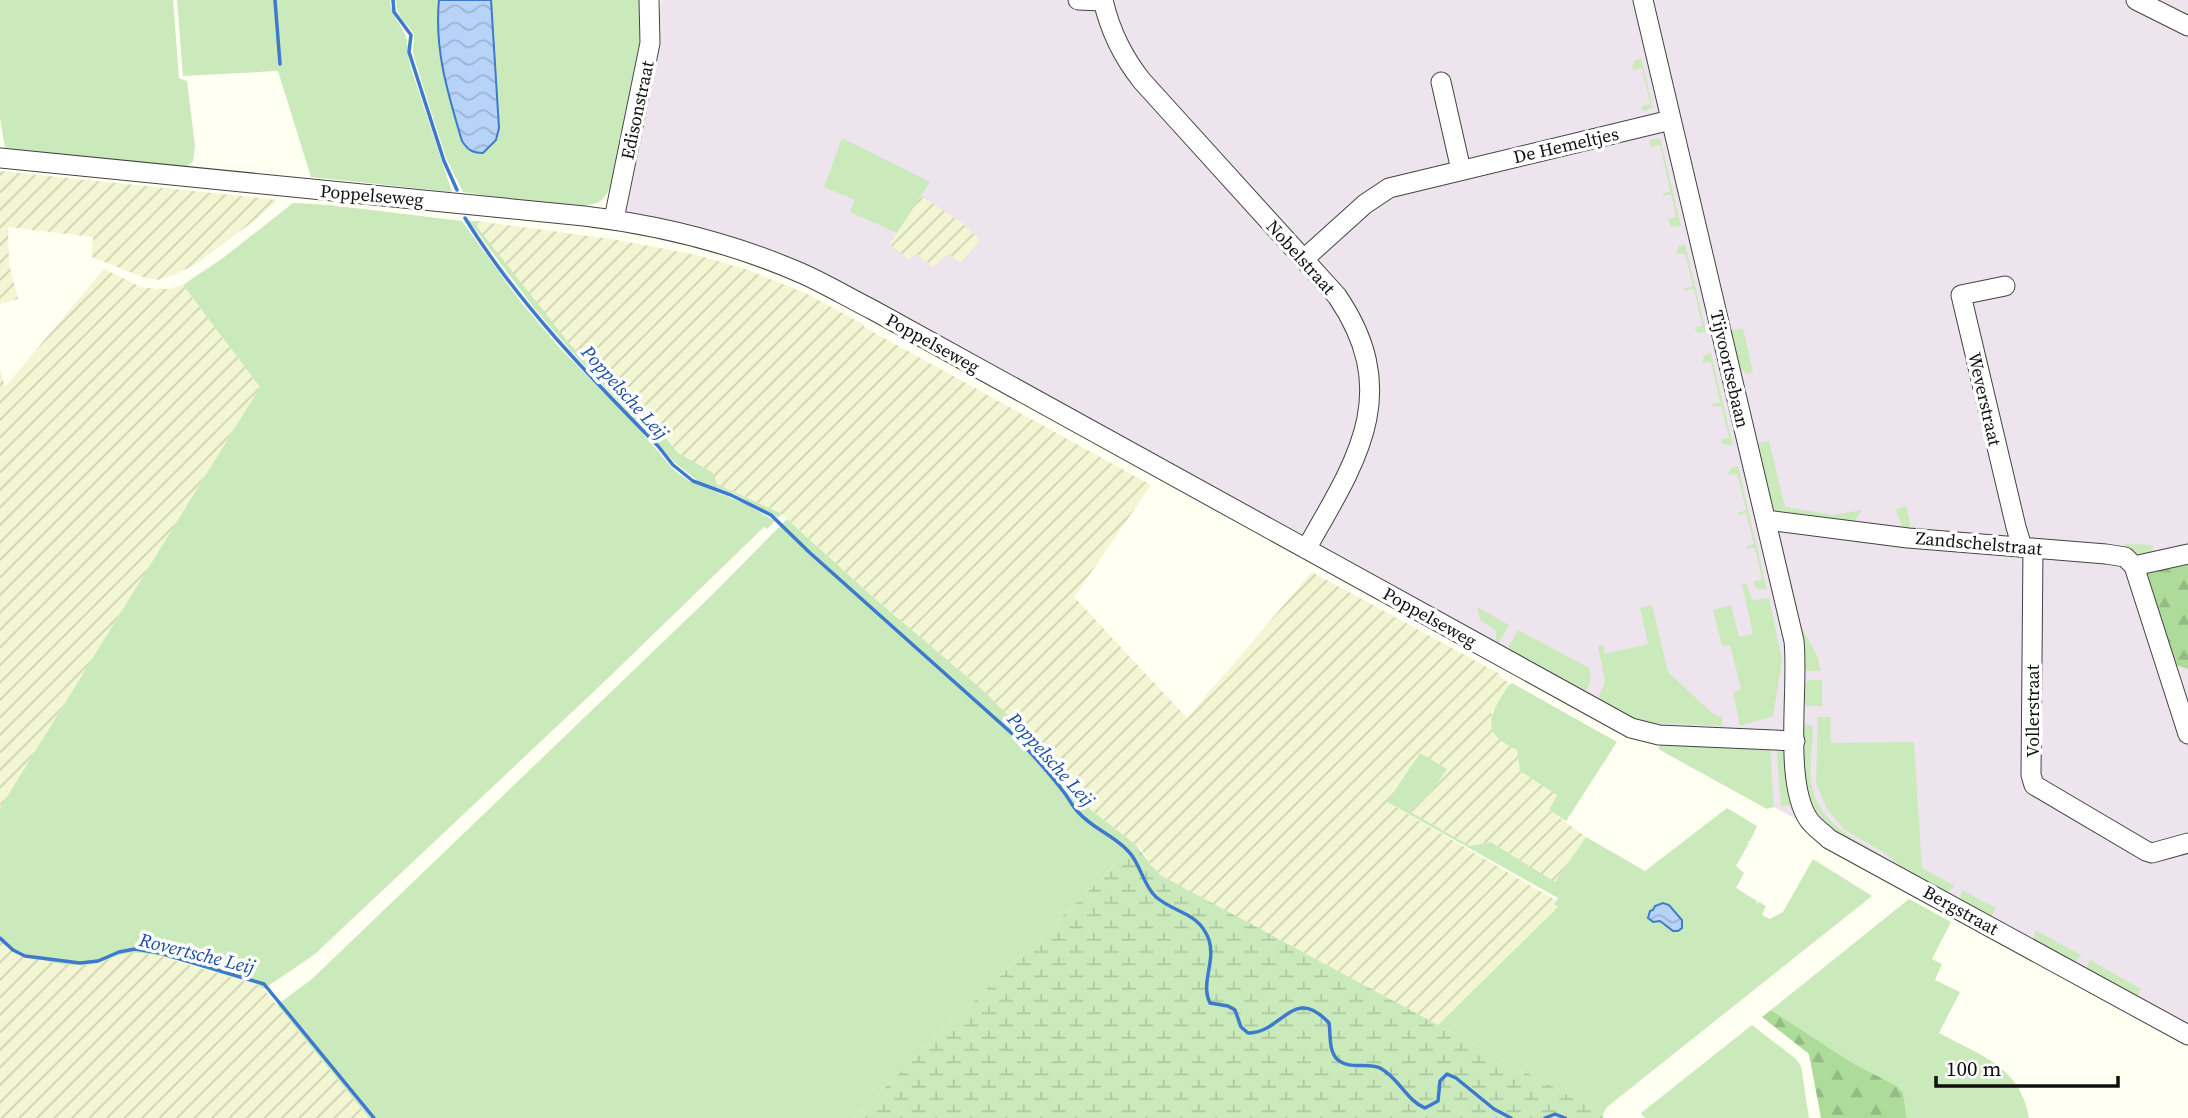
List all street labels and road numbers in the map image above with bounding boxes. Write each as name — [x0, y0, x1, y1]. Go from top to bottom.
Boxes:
street label: Edisonstraat — [614, 58, 660, 162]
street label: De Hemeltjes — [1511, 121, 1621, 169]
street label: Poppelseweg — [319, 178, 425, 212]
street label: Nobelstraat — [1261, 214, 1341, 300]
street label: Poppelseweg — [882, 307, 984, 379]
street label: Tijvoortsebaan — [1704, 308, 1756, 430]
street label: Weverstraat — [1962, 350, 2008, 449]
street label: Zandschelstraat — [1915, 525, 2043, 561]
street label: Poppelseweg — [1379, 581, 1481, 653]
street label: Vollerstraat — [2020, 664, 2045, 758]
street label: Bergstraat — [1919, 879, 2003, 941]

